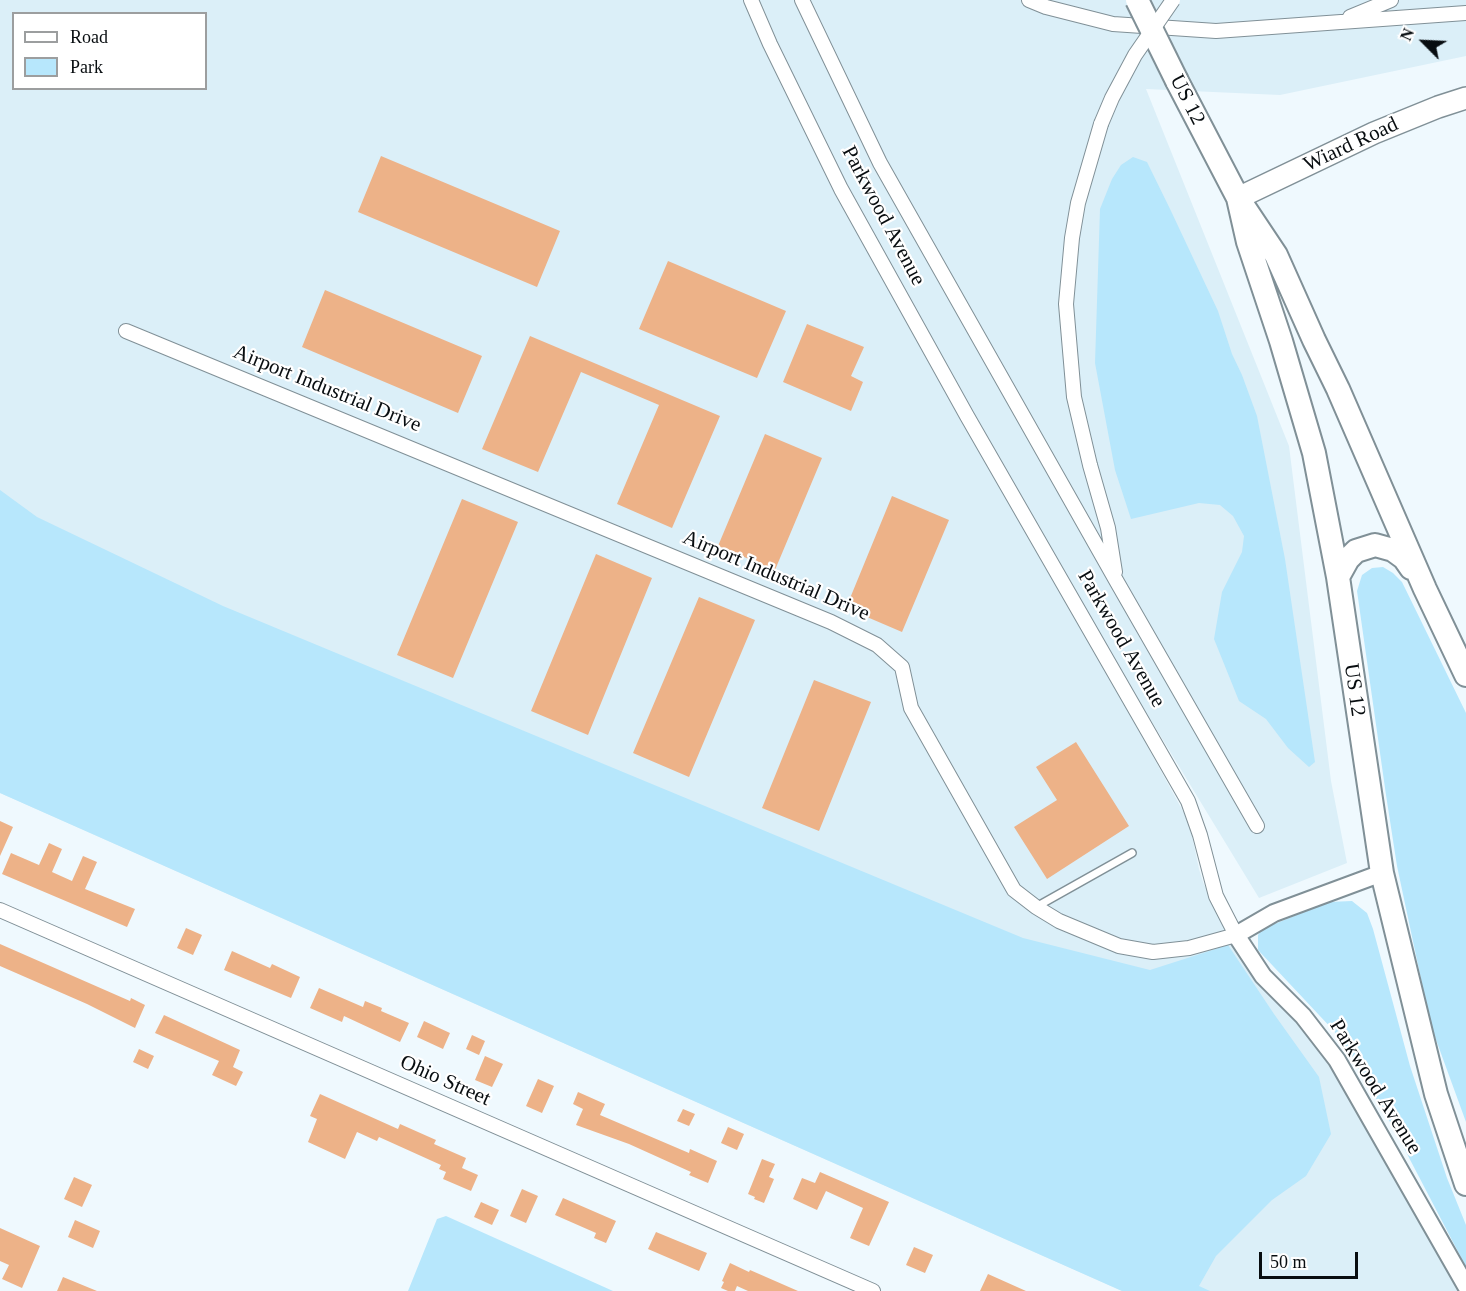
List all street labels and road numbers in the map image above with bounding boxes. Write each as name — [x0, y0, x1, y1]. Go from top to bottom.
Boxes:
street label: US 12 — [1164, 71, 1210, 129]
street label: Wiard Road — [1300, 112, 1402, 178]
street label: Parkwood Avenue — [836, 142, 930, 290]
street label: Airport Industrial Drive — [229, 340, 425, 438]
street label: Airport Industrial Drive — [679, 525, 873, 627]
street label: Parkwood Avenue — [1072, 566, 1170, 712]
street label: US 12 — [1338, 662, 1370, 718]
street label: Parkwood Avenue — [1323, 1015, 1427, 1159]
street label: Ohio Street — [396, 1050, 494, 1112]

